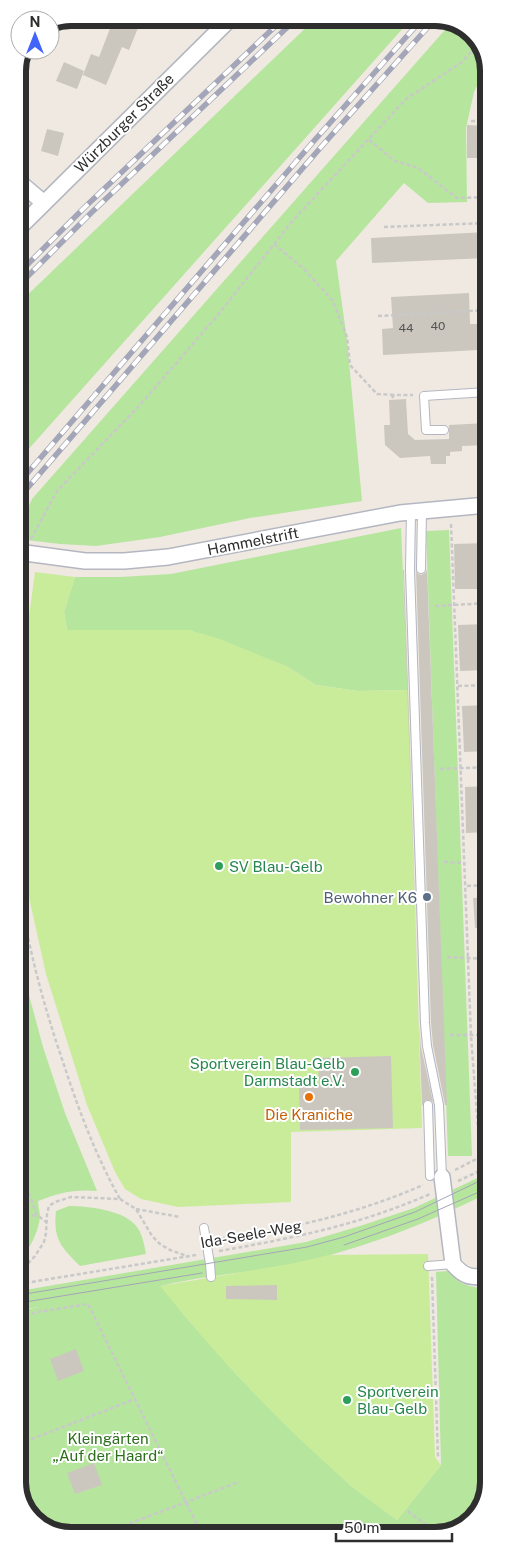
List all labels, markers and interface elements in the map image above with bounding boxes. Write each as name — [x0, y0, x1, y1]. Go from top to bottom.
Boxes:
north arrow — [10, 10, 60, 60]
text: N — [30, 14, 40, 30]
street label: Würzburger Straße — [71, 70, 177, 176]
house number: 40 — [431, 319, 445, 333]
house number: 44 — [398, 321, 414, 335]
street label: Hammelstrift — [206, 524, 300, 558]
place label: SV Blau-Gelb — [229, 858, 323, 875]
marker: SV Blau-Gelb — [213, 860, 225, 872]
place label: Bewohner K6 — [324, 889, 417, 906]
marker: Bewohner K6 — [421, 891, 433, 903]
place label: Sportverein Blau-Gelb Darmstadt e.V. — [190, 1055, 345, 1089]
marker: Sportverein Blau-Gelb Darmstadt e.V. — [349, 1066, 361, 1078]
marker: Die Kraniche — [303, 1091, 315, 1103]
place label: Die Kraniche — [265, 1106, 353, 1123]
street label: Ida-Seele-Weg — [199, 1217, 303, 1251]
place label: Sportverein Blau-Gelb — [357, 1383, 439, 1417]
marker: Sportverein Blau-Gelb — [341, 1394, 353, 1406]
park label: Kleingärten „Auf der Haard“ — [53, 1430, 163, 1464]
scale bar — [336, 1510, 452, 1542]
text: 50 m — [344, 1519, 379, 1536]

